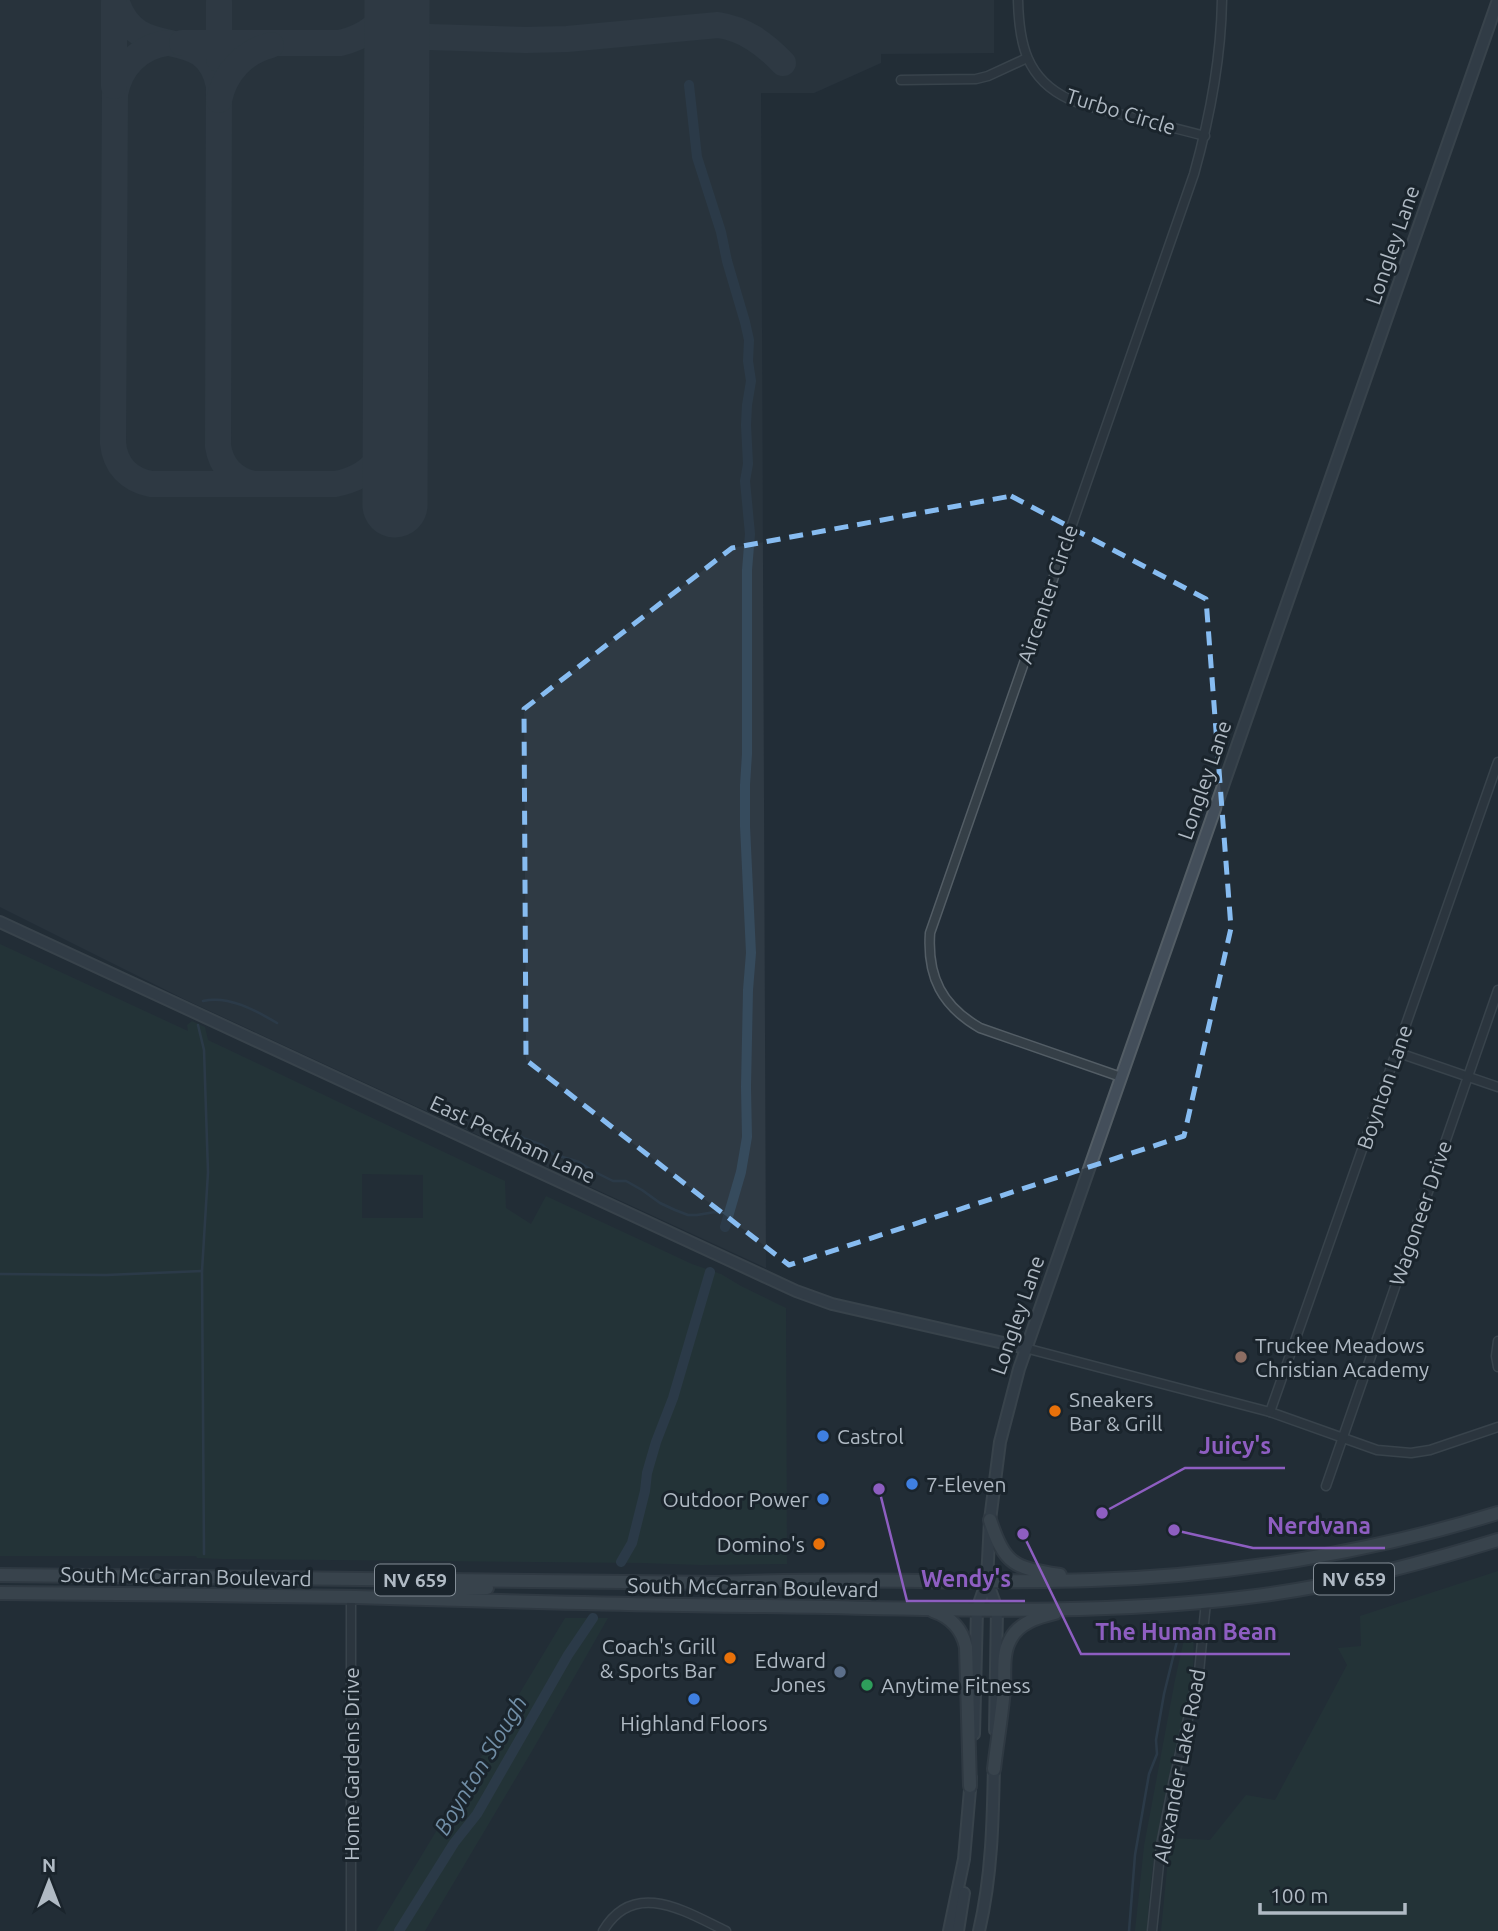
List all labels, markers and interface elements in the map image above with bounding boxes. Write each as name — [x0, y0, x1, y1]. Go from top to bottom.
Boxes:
street label: Turbo Circle — [1063, 83, 1179, 139]
street label: Longley Lane — [1360, 182, 1424, 308]
street label: Aircenter Circle — [1012, 521, 1082, 667]
street label: Longley Lane — [1172, 717, 1236, 843]
street label: Boynton Lane — [1351, 1022, 1417, 1152]
street label: East Peckham Lane — [427, 1090, 599, 1188]
street label: Wagoneer Drive — [1384, 1137, 1456, 1289]
street label: Longley Lane — [985, 1252, 1049, 1378]
place label: Truckee Meadows Christian Academy — [1255, 1333, 1429, 1381]
marker: Truckee Meadows Christian Academy — [1233, 1349, 1249, 1365]
place label: Sneakers Bar & Grill — [1069, 1387, 1162, 1435]
marker: Sneakers Bar & Grill — [1047, 1403, 1063, 1419]
place label: Castrol — [837, 1424, 904, 1448]
callout: Juicy's — [1185, 1424, 1285, 1468]
marker: Castrol — [815, 1428, 831, 1444]
text: Juicy's — [1199, 1433, 1271, 1458]
place label: 7-Eleven — [926, 1472, 1007, 1496]
marker: 7-Eleven — [904, 1476, 920, 1492]
place label: Outdoor Power — [662, 1487, 809, 1511]
marker: Outdoor Power — [815, 1491, 831, 1507]
callout: Nerdvana — [1253, 1504, 1385, 1548]
text: Nerdvana — [1267, 1513, 1371, 1538]
place label: Domino's — [717, 1532, 805, 1556]
marker: Domino's — [811, 1536, 827, 1552]
callout: Wendy's — [907, 1557, 1025, 1601]
street label: South McCarran Boulevard — [60, 1562, 312, 1590]
road number: NV 659 — [375, 1564, 455, 1596]
road number: NV 659 — [1314, 1564, 1394, 1595]
text: Wendy's — [921, 1566, 1011, 1591]
street label: South McCarran Boulevard — [627, 1573, 879, 1601]
callout: The Human Bean — [1081, 1610, 1290, 1654]
text: The Human Bean — [1095, 1619, 1277, 1644]
place label: Coach's Grill & Sports Bar — [600, 1634, 716, 1682]
place label: Edward Jones — [755, 1648, 826, 1696]
marker: Coach's Grill & Sports Bar — [722, 1650, 738, 1666]
marker: Edward Jones — [832, 1664, 848, 1680]
street label: Home Gardens Drive — [339, 1667, 363, 1861]
street label: Alexander Lake Road — [1148, 1667, 1210, 1865]
place label: Anytime Fitness — [881, 1673, 1031, 1697]
marker: Anytime Fitness — [859, 1677, 875, 1693]
water label: Boynton Slough — [429, 1691, 531, 1839]
marker: Highland Floors — [686, 1691, 702, 1707]
place label: Highland Floors — [620, 1711, 768, 1735]
north arrow — [14, 1847, 84, 1917]
text: N — [42, 1854, 56, 1876]
scale bar — [1260, 1871, 1405, 1915]
text: 100 m — [1270, 1883, 1328, 1907]

